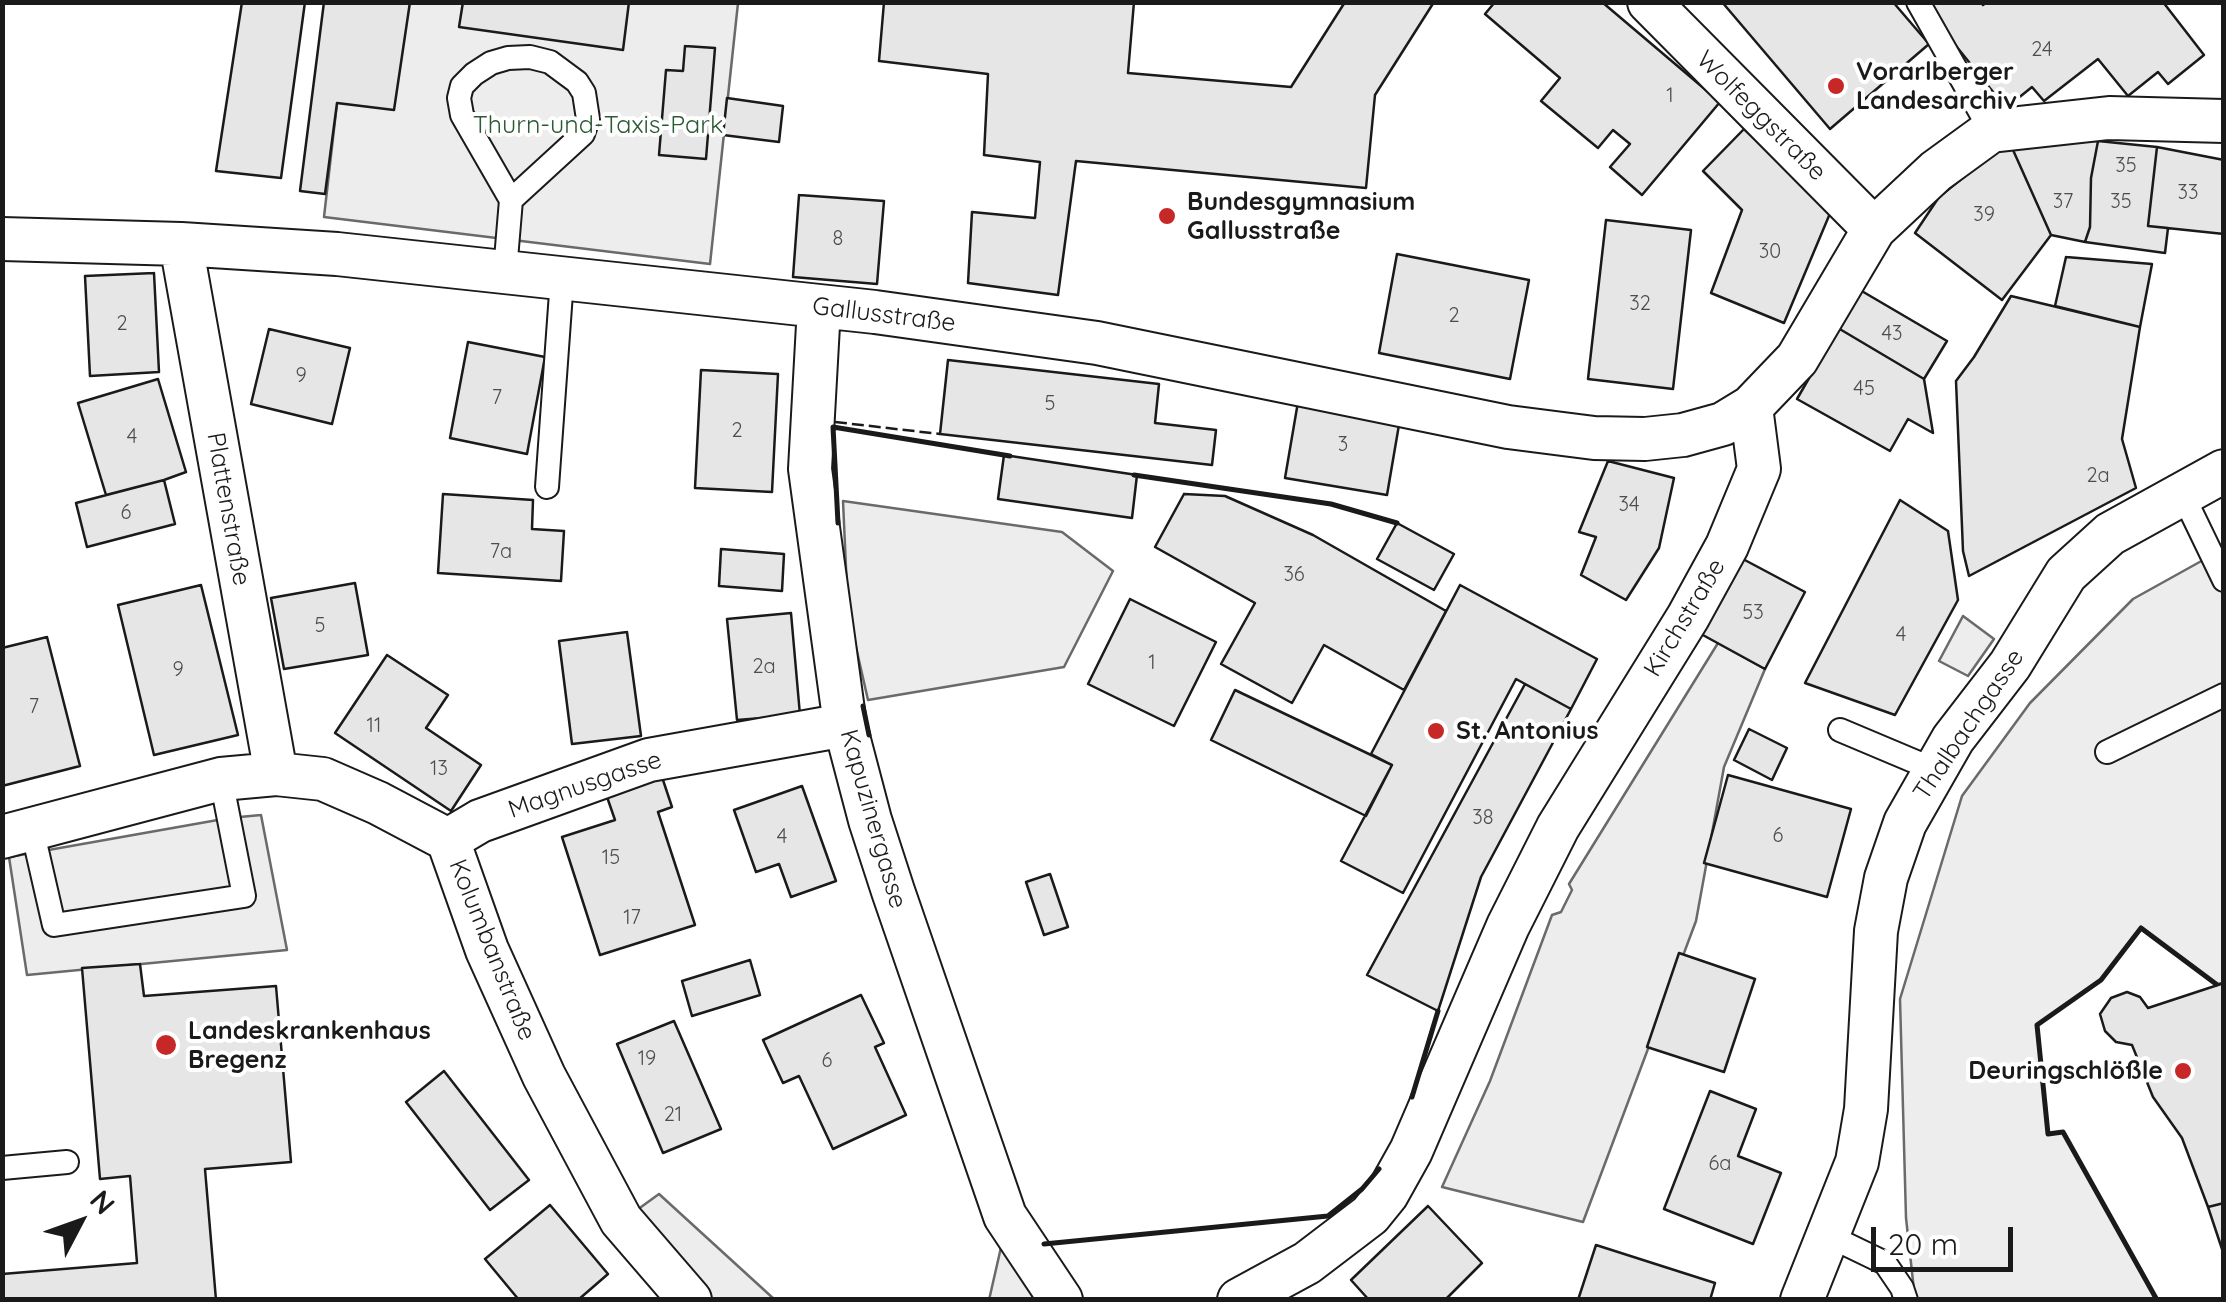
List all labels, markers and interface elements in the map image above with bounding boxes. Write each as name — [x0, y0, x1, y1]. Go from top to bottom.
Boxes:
house number: 24 — [2031, 38, 2053, 62]
street label: Wolfeggstraße — [1690, 45, 1832, 187]
place label: Vorarlberger Landesarchiv — [1856, 57, 2017, 116]
marker: Vorarlberger Landesarchiv — [1825, 75, 1847, 97]
house number: 1 — [1666, 84, 1674, 108]
park label: Thurn-und-Taxis-Park — [473, 110, 723, 140]
house number: 35 — [2115, 154, 2137, 178]
house number: 33 — [2178, 181, 2198, 205]
place label: Bundesgymnasium Gallusstraße — [1187, 187, 1415, 246]
house number: 37 — [2053, 190, 2073, 214]
house number: 35 — [2110, 190, 2132, 214]
house number: 39 — [1973, 203, 1995, 227]
marker: Bundesgymnasium Gallusstraße — [1156, 205, 1178, 227]
house number: 8 — [833, 227, 843, 251]
house number: 30 — [1759, 240, 1781, 264]
street label: Gallusstraße — [811, 291, 957, 339]
house number: 32 — [1629, 292, 1651, 316]
house number: 2 — [1448, 304, 1460, 328]
house number: 2 — [116, 312, 128, 336]
house number: 43 — [1881, 322, 1903, 346]
house number: 9 — [295, 364, 307, 388]
house number: 45 — [1853, 377, 1875, 401]
house number: 7 — [492, 386, 502, 410]
house number: 5 — [1045, 392, 1055, 416]
house number: 2 — [731, 419, 743, 443]
house number: 4 — [127, 425, 137, 449]
street label: Plattenstraße — [200, 430, 256, 588]
house number: 3 — [1338, 433, 1348, 457]
house number: 2a — [2086, 464, 2110, 488]
house number: 34 — [1618, 493, 1640, 517]
house number: 6 — [121, 501, 131, 525]
house number: 7a — [490, 540, 512, 564]
street label: Kirchstraße — [1638, 554, 1732, 682]
house number: 36 — [1283, 563, 1305, 587]
house number: 53 — [1742, 601, 1764, 625]
house number: 5 — [315, 614, 325, 638]
house number: 4 — [1896, 623, 1906, 647]
street label: Thalbachgasse — [1907, 644, 2031, 806]
house number: 1 — [1148, 651, 1156, 675]
house number: 2a — [752, 655, 776, 679]
house number: 9 — [172, 658, 184, 682]
house number: 7 — [29, 695, 39, 719]
house number: 11 — [367, 714, 381, 738]
place label: St. Antonius — [1456, 716, 1598, 746]
marker: St. Antonius — [1425, 720, 1447, 742]
street label: Kapuzinergasse — [833, 726, 913, 912]
street label: Magnusgasse — [504, 745, 666, 825]
house number: 13 — [430, 757, 448, 781]
house number: 38 — [1472, 806, 1494, 830]
house number: 6 — [1773, 824, 1783, 848]
house number: 4 — [777, 825, 787, 849]
house number: 15 — [602, 846, 620, 870]
street label: Kolumbanstraße — [442, 855, 542, 1045]
house number: 17 — [623, 906, 641, 930]
place label: Landeskrankenhaus Bregenz — [188, 1016, 431, 1075]
marker: Landeskrankenhaus Bregenz — [153, 1032, 179, 1058]
house number: 19 — [638, 1047, 656, 1071]
house number: 6 — [822, 1049, 832, 1073]
place label: Deuringschlößle — [1968, 1056, 2163, 1086]
marker: Deuringschlößle — [2172, 1060, 2194, 1082]
house number: 21 — [664, 1103, 682, 1127]
house number: 6a — [1709, 1152, 1731, 1176]
north arrow — [30, 1172, 130, 1272]
text: N — [83, 1183, 123, 1221]
scale bar — [1876, 1207, 2018, 1269]
text: 20 m — [1888, 1225, 1958, 1263]

